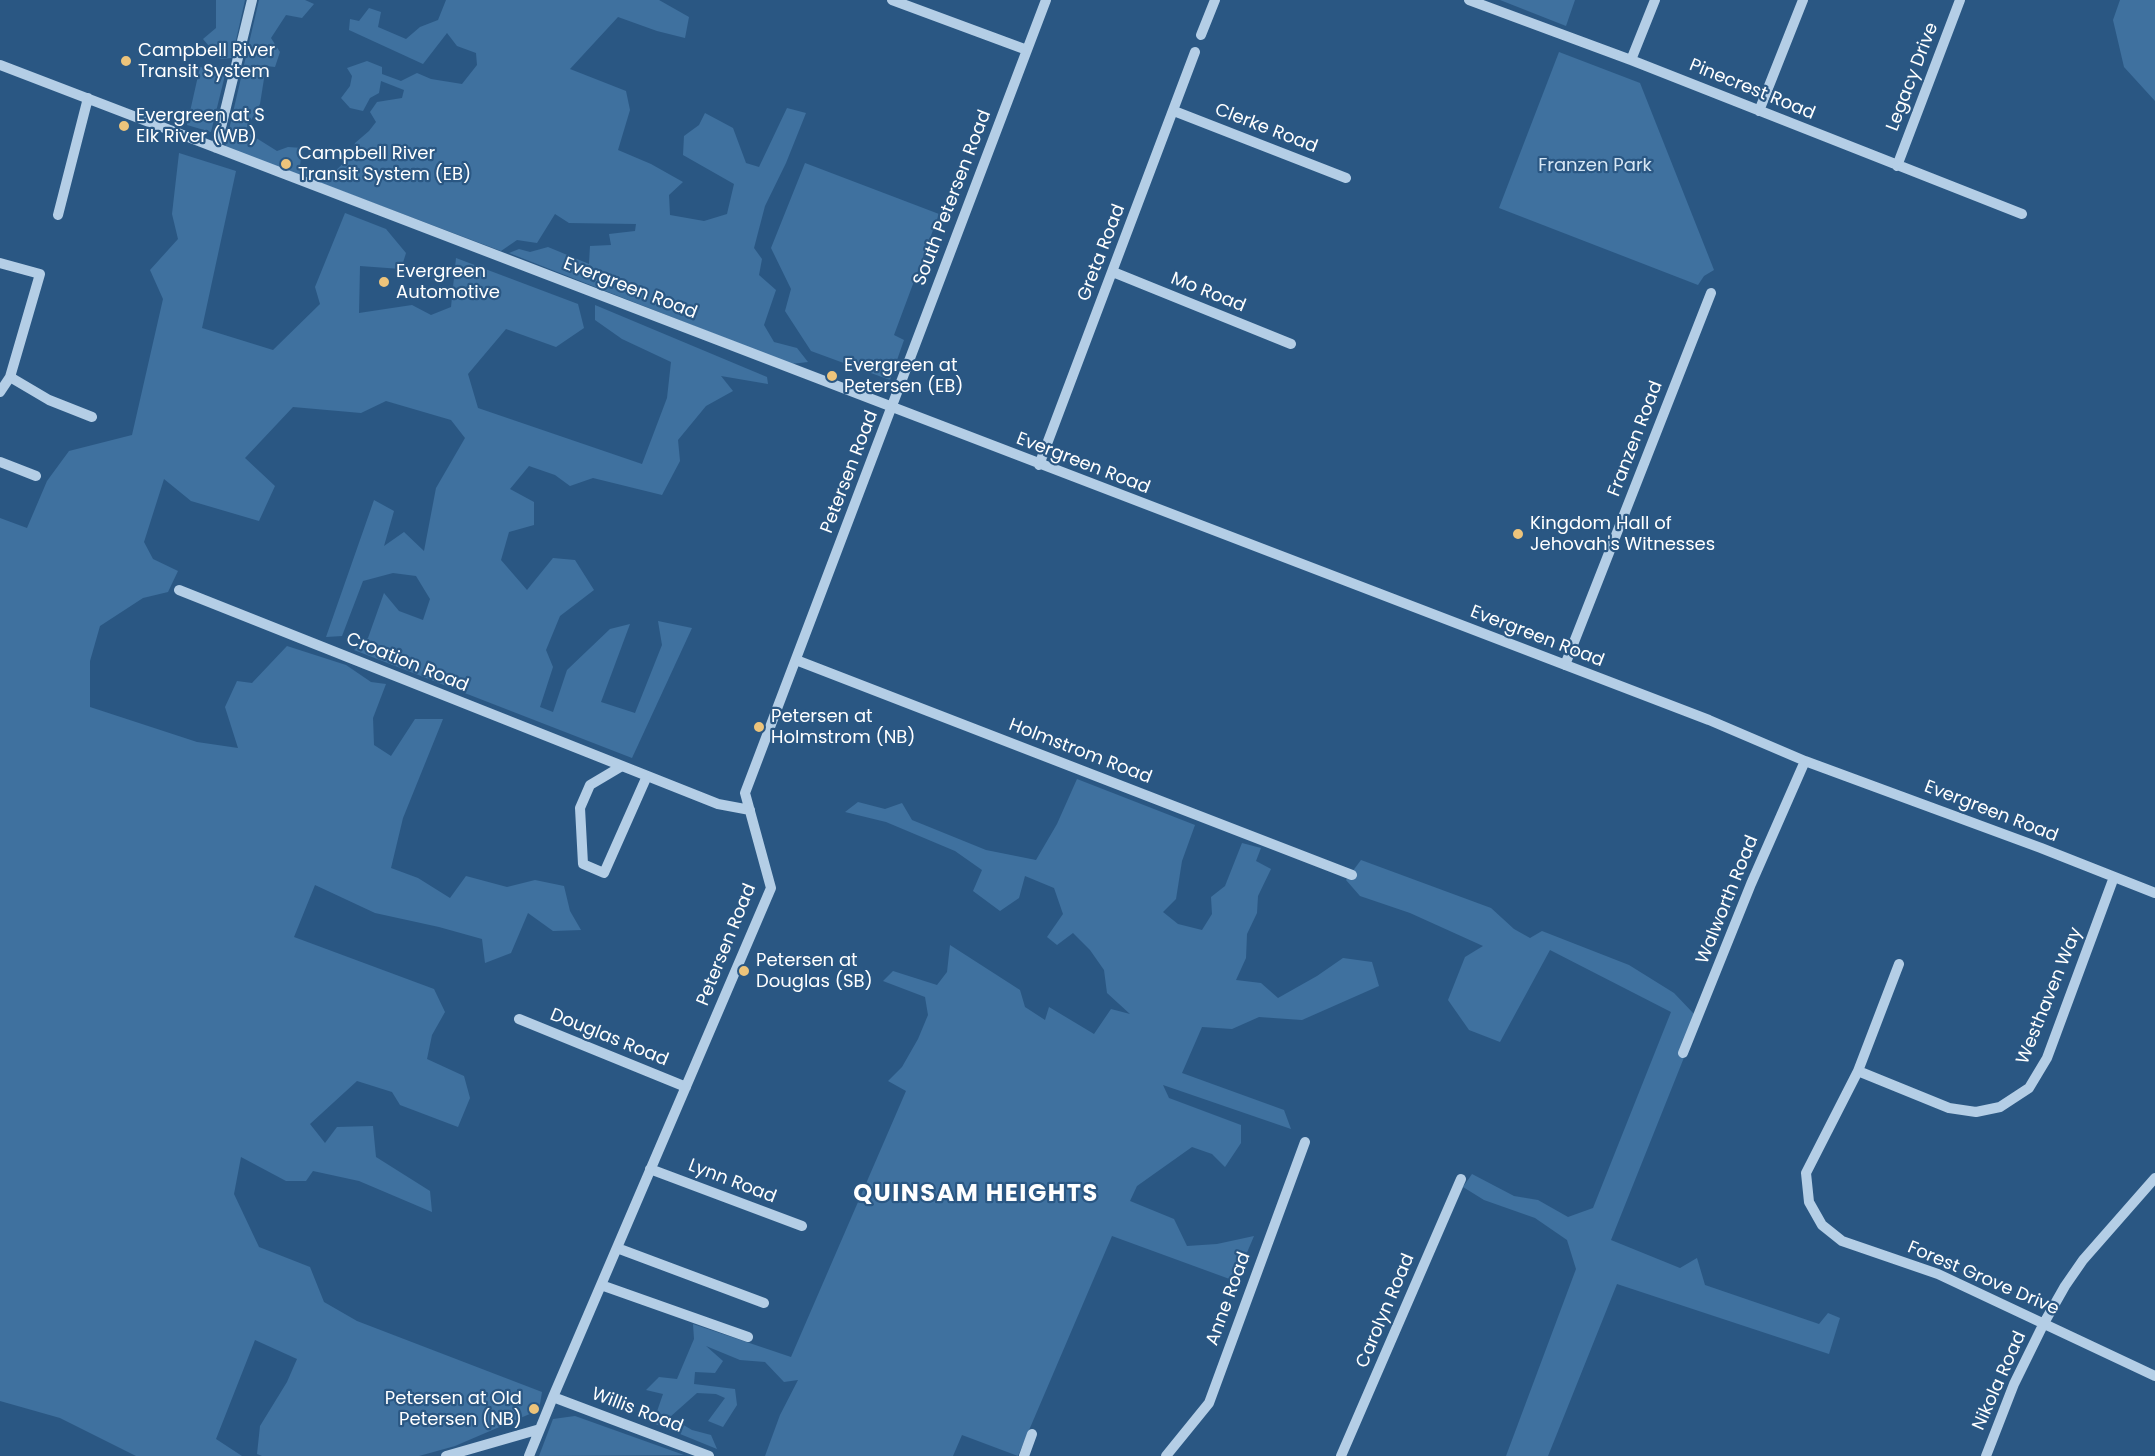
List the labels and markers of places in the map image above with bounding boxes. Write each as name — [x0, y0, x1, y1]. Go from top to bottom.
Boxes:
place label: Campbell River Transit System — [138, 40, 275, 82]
marker: Campbell River Transit System — [119, 54, 133, 68]
place label: Evergreen at S Elk River (WB) — [136, 105, 265, 148]
marker: Evergreen at S Elk River (WB) — [117, 119, 131, 133]
place label: Campbell River Transit System (EB) — [298, 143, 471, 186]
marker: Campbell River Transit System (EB) — [279, 157, 293, 171]
place label: Evergreen Automotive — [396, 261, 500, 304]
marker: Evergreen Automotive — [377, 275, 391, 289]
place label: Evergreen at Petersen (EB) — [844, 355, 964, 398]
marker: Evergreen at Petersen (EB) — [825, 369, 839, 383]
place label: Kingdom Hall of Jehovah's Witnesses — [1530, 513, 1715, 556]
marker: Kingdom Hall of Jehovah's Witnesses — [1511, 527, 1525, 541]
place label: Petersen at Holmstrom (NB) — [771, 706, 916, 748]
marker: Petersen at Holmstrom (NB) — [752, 720, 766, 734]
place label: Petersen at Douglas (SB) — [756, 950, 873, 992]
marker: Petersen at Douglas (SB) — [737, 964, 751, 978]
place label: Petersen at Old Petersen (NB) — [385, 1388, 522, 1430]
marker: Petersen at Old Petersen (NB) — [527, 1402, 541, 1416]

